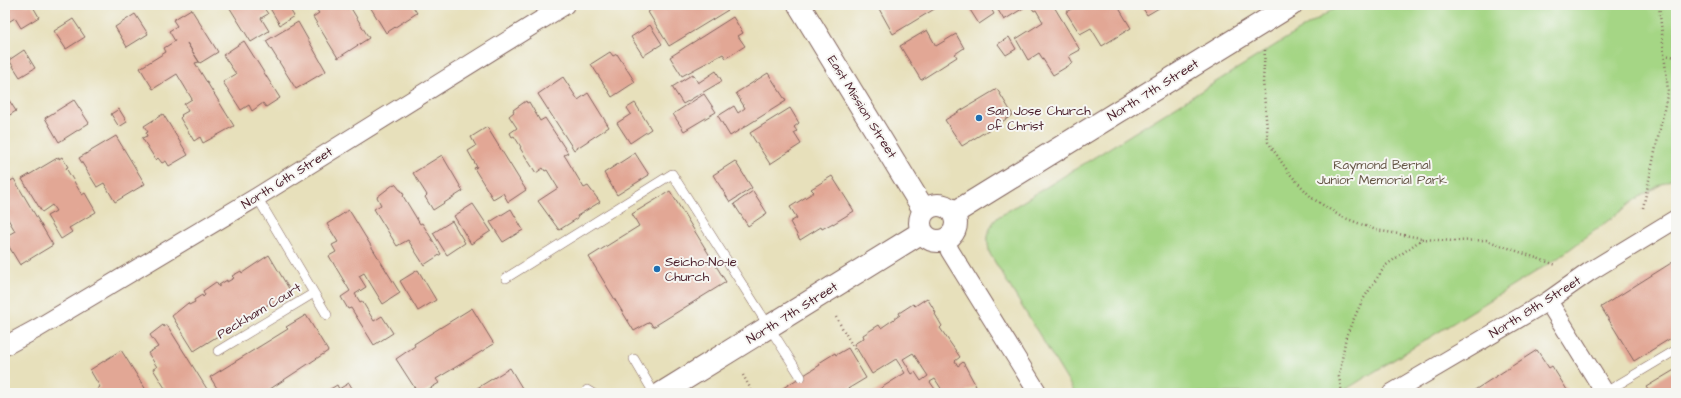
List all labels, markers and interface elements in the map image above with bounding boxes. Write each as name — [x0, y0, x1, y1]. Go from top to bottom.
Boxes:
street label: East Mission Street — [823, 52, 901, 163]
street label: North 7th Street — [1104, 54, 1203, 125]
place label: San Jose Church of Christ — [987, 102, 1091, 135]
marker: San Jose Church of Christ — [974, 113, 984, 123]
street label: North 6th Street — [238, 142, 337, 213]
park label: Raymond Bernal Junior Memorial Park — [1317, 156, 1447, 189]
place label: Seicho-No-Ie Church — [665, 253, 737, 286]
marker: Seicho-No-Ie Church — [652, 264, 662, 274]
street label: North 8th Street — [1486, 271, 1585, 342]
street label: North 7th Street — [743, 277, 842, 348]
street label: Peckham Court — [213, 278, 305, 343]

